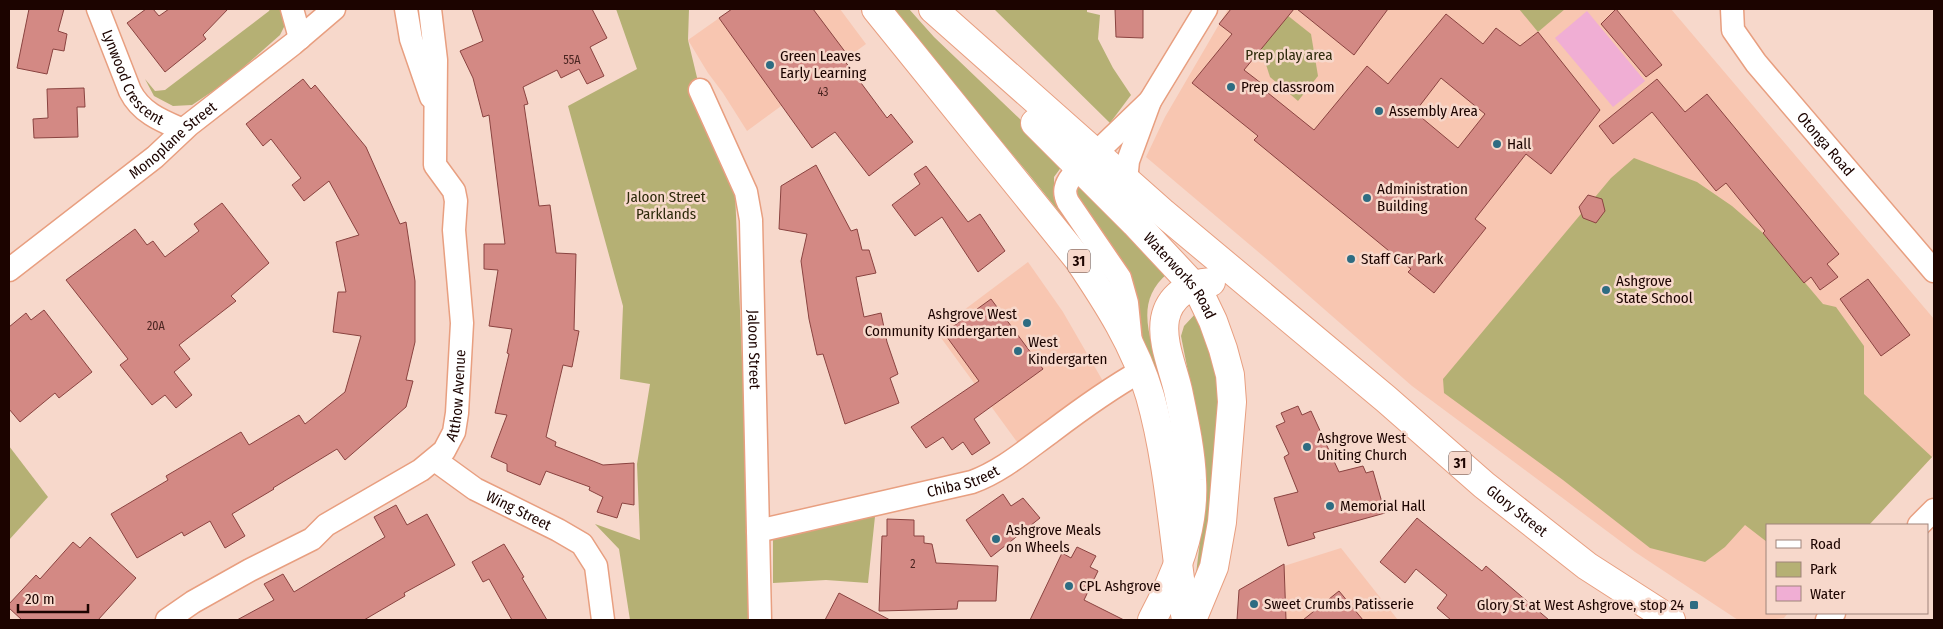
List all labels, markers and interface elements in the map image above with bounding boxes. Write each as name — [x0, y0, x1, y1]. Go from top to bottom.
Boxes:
street label: Lynwood Crescent — [98, 27, 167, 129]
park label: Prep play area — [1245, 46, 1333, 64]
place label: Green Leaves Early Learning — [780, 47, 866, 82]
house number: 55A — [563, 53, 581, 67]
marker: Green Leaves Early Learning — [764, 59, 776, 71]
place label: Prep classroom — [1241, 78, 1335, 96]
marker: Prep classroom — [1225, 81, 1237, 93]
house number: 43 — [817, 85, 829, 99]
street label: Monoplane Street — [126, 98, 220, 183]
place label: Assembly Area — [1389, 102, 1478, 120]
marker: Assembly Area — [1373, 105, 1385, 117]
street label: Otonga Road — [1793, 108, 1858, 180]
place label: Hall — [1507, 135, 1531, 153]
marker: Hall — [1491, 138, 1503, 150]
place label: Administration Building — [1377, 180, 1468, 215]
park label: Jaloon Street Parklands — [626, 188, 706, 223]
marker: Administration Building — [1361, 192, 1373, 204]
street label: Waterworks Road — [1140, 229, 1220, 322]
road number: 31 — [1068, 250, 1090, 272]
place label: Staff Car Park — [1361, 250, 1444, 268]
marker: Staff Car Park — [1345, 253, 1357, 265]
place label: Ashgrove State School — [1616, 272, 1693, 307]
marker: Ashgrove State School — [1600, 284, 1612, 296]
place label: Ashgrove West Community Kindergarten — [865, 305, 1017, 340]
street label: Jaloon Street — [744, 310, 764, 390]
marker: Ashgrove West Community Kindergarten — [1021, 317, 1033, 329]
house number: 20A — [147, 319, 166, 333]
place label: West Kindergarten — [1028, 333, 1107, 368]
marker: West Kindergarten — [1012, 345, 1024, 357]
street label: Atthow Avenue — [442, 349, 470, 444]
place label: Ashgrove West Uniting Church — [1317, 429, 1407, 464]
marker: Ashgrove West Uniting Church — [1301, 441, 1313, 453]
road number: 31 — [1449, 452, 1471, 474]
street label: Chiba Street — [925, 462, 1003, 501]
street label: Glory Street — [1483, 481, 1551, 540]
street label: Wing Street — [483, 487, 554, 534]
place label: Memorial Hall — [1340, 497, 1425, 515]
marker: Memorial Hall — [1324, 500, 1336, 512]
place label: Ashgrove Meals on Wheels — [1006, 521, 1101, 556]
legend — [1766, 524, 1928, 614]
marker: Ashgrove Meals on Wheels — [990, 533, 1002, 545]
text: Road — [1810, 535, 1841, 553]
house number: 2 — [910, 557, 916, 571]
text: Park — [1810, 560, 1837, 578]
place label: CPL Ashgrove — [1079, 577, 1161, 595]
marker: CPL Ashgrove — [1063, 580, 1075, 592]
scale bar — [18, 582, 88, 614]
text: Water — [1810, 585, 1846, 603]
text: 20 m — [25, 590, 55, 608]
place label: Sweet Crumbs Patisserie — [1264, 595, 1414, 613]
place label: Glory St at West Ashgrove, stop 24 — [1477, 596, 1684, 614]
marker: Sweet Crumbs Patisserie — [1248, 598, 1260, 610]
marker: Glory St at West Ashgrove, stop 24 — [1688, 599, 1700, 611]

